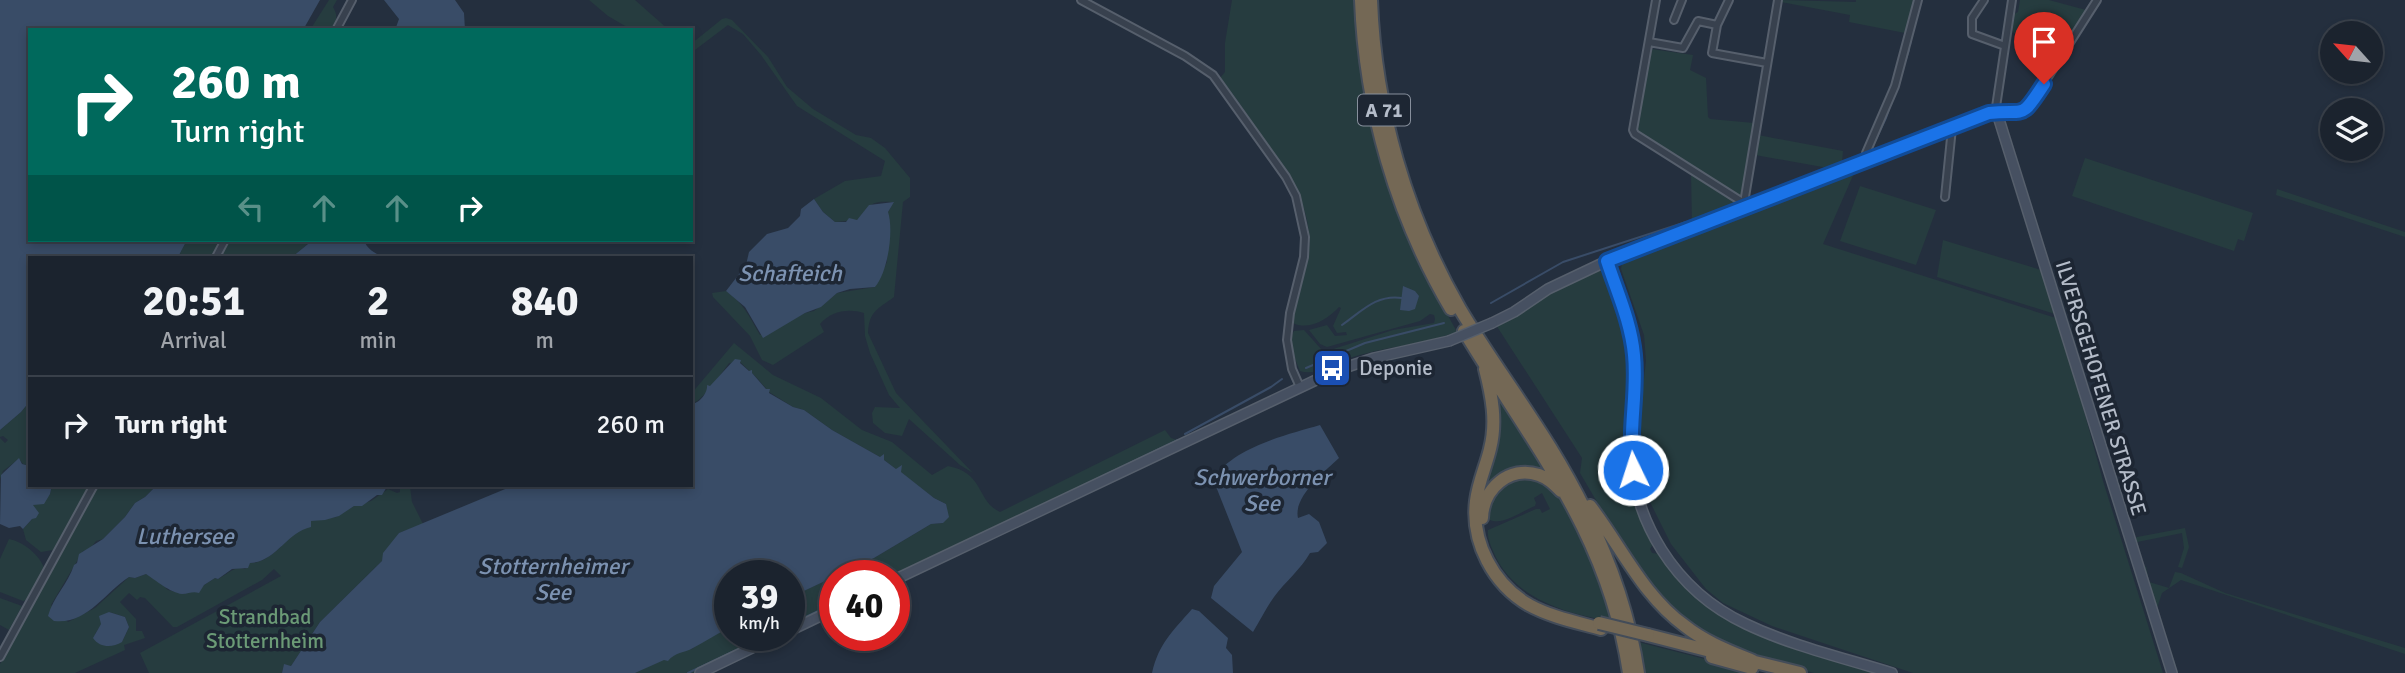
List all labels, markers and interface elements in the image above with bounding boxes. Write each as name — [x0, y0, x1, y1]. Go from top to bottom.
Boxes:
pin — [2014, 12.0, 2074, 84]
north arrow — [2320, 21, 2384, 84]
map controls — [2320, 21, 2383, 161]
icon: arrive — [2025, 23, 2063, 61]
text: 260 m — [171, 52, 301, 112]
icon: right — [56, 56, 147, 147]
road number: A 71 — [1358, 94, 1410, 125]
button: layers — [2320, 98, 2383, 161]
text: Turn right — [171, 112, 304, 151]
icon: left — [232, 189, 270, 227]
icon: ahead — [305, 189, 343, 227]
icon: ahead — [378, 189, 416, 227]
icon: right — [451, 189, 489, 227]
street label: ILVERSGEHOFENER STRASSE — [2050, 257, 2152, 519]
water label: Schafteich — [738, 259, 843, 288]
text: 20:51 — [142, 276, 245, 327]
text: 2 — [367, 276, 389, 327]
text: 840 — [511, 276, 579, 327]
text: Arrival — [161, 326, 227, 355]
text: min — [359, 326, 397, 355]
text: m — [536, 326, 554, 355]
bus stop icon: Deponie — [1311, 347, 1353, 389]
place label: Deponie — [1359, 355, 1433, 381]
icon: right — [56, 406, 94, 444]
text: Turn right — [115, 409, 227, 441]
text: 260 m — [596, 409, 665, 441]
position arrow — [1596, 433, 1670, 507]
water label: Schwerborner See — [1193, 463, 1334, 518]
water label: Luthersee — [136, 522, 235, 551]
water label: Stotternheimer See — [478, 552, 631, 607]
speed limit sign: 40 — [819, 560, 910, 651]
text: 39 — [741, 575, 778, 618]
park label: Strandbad Stotternheim — [206, 604, 324, 654]
text: km/h — [739, 612, 780, 634]

